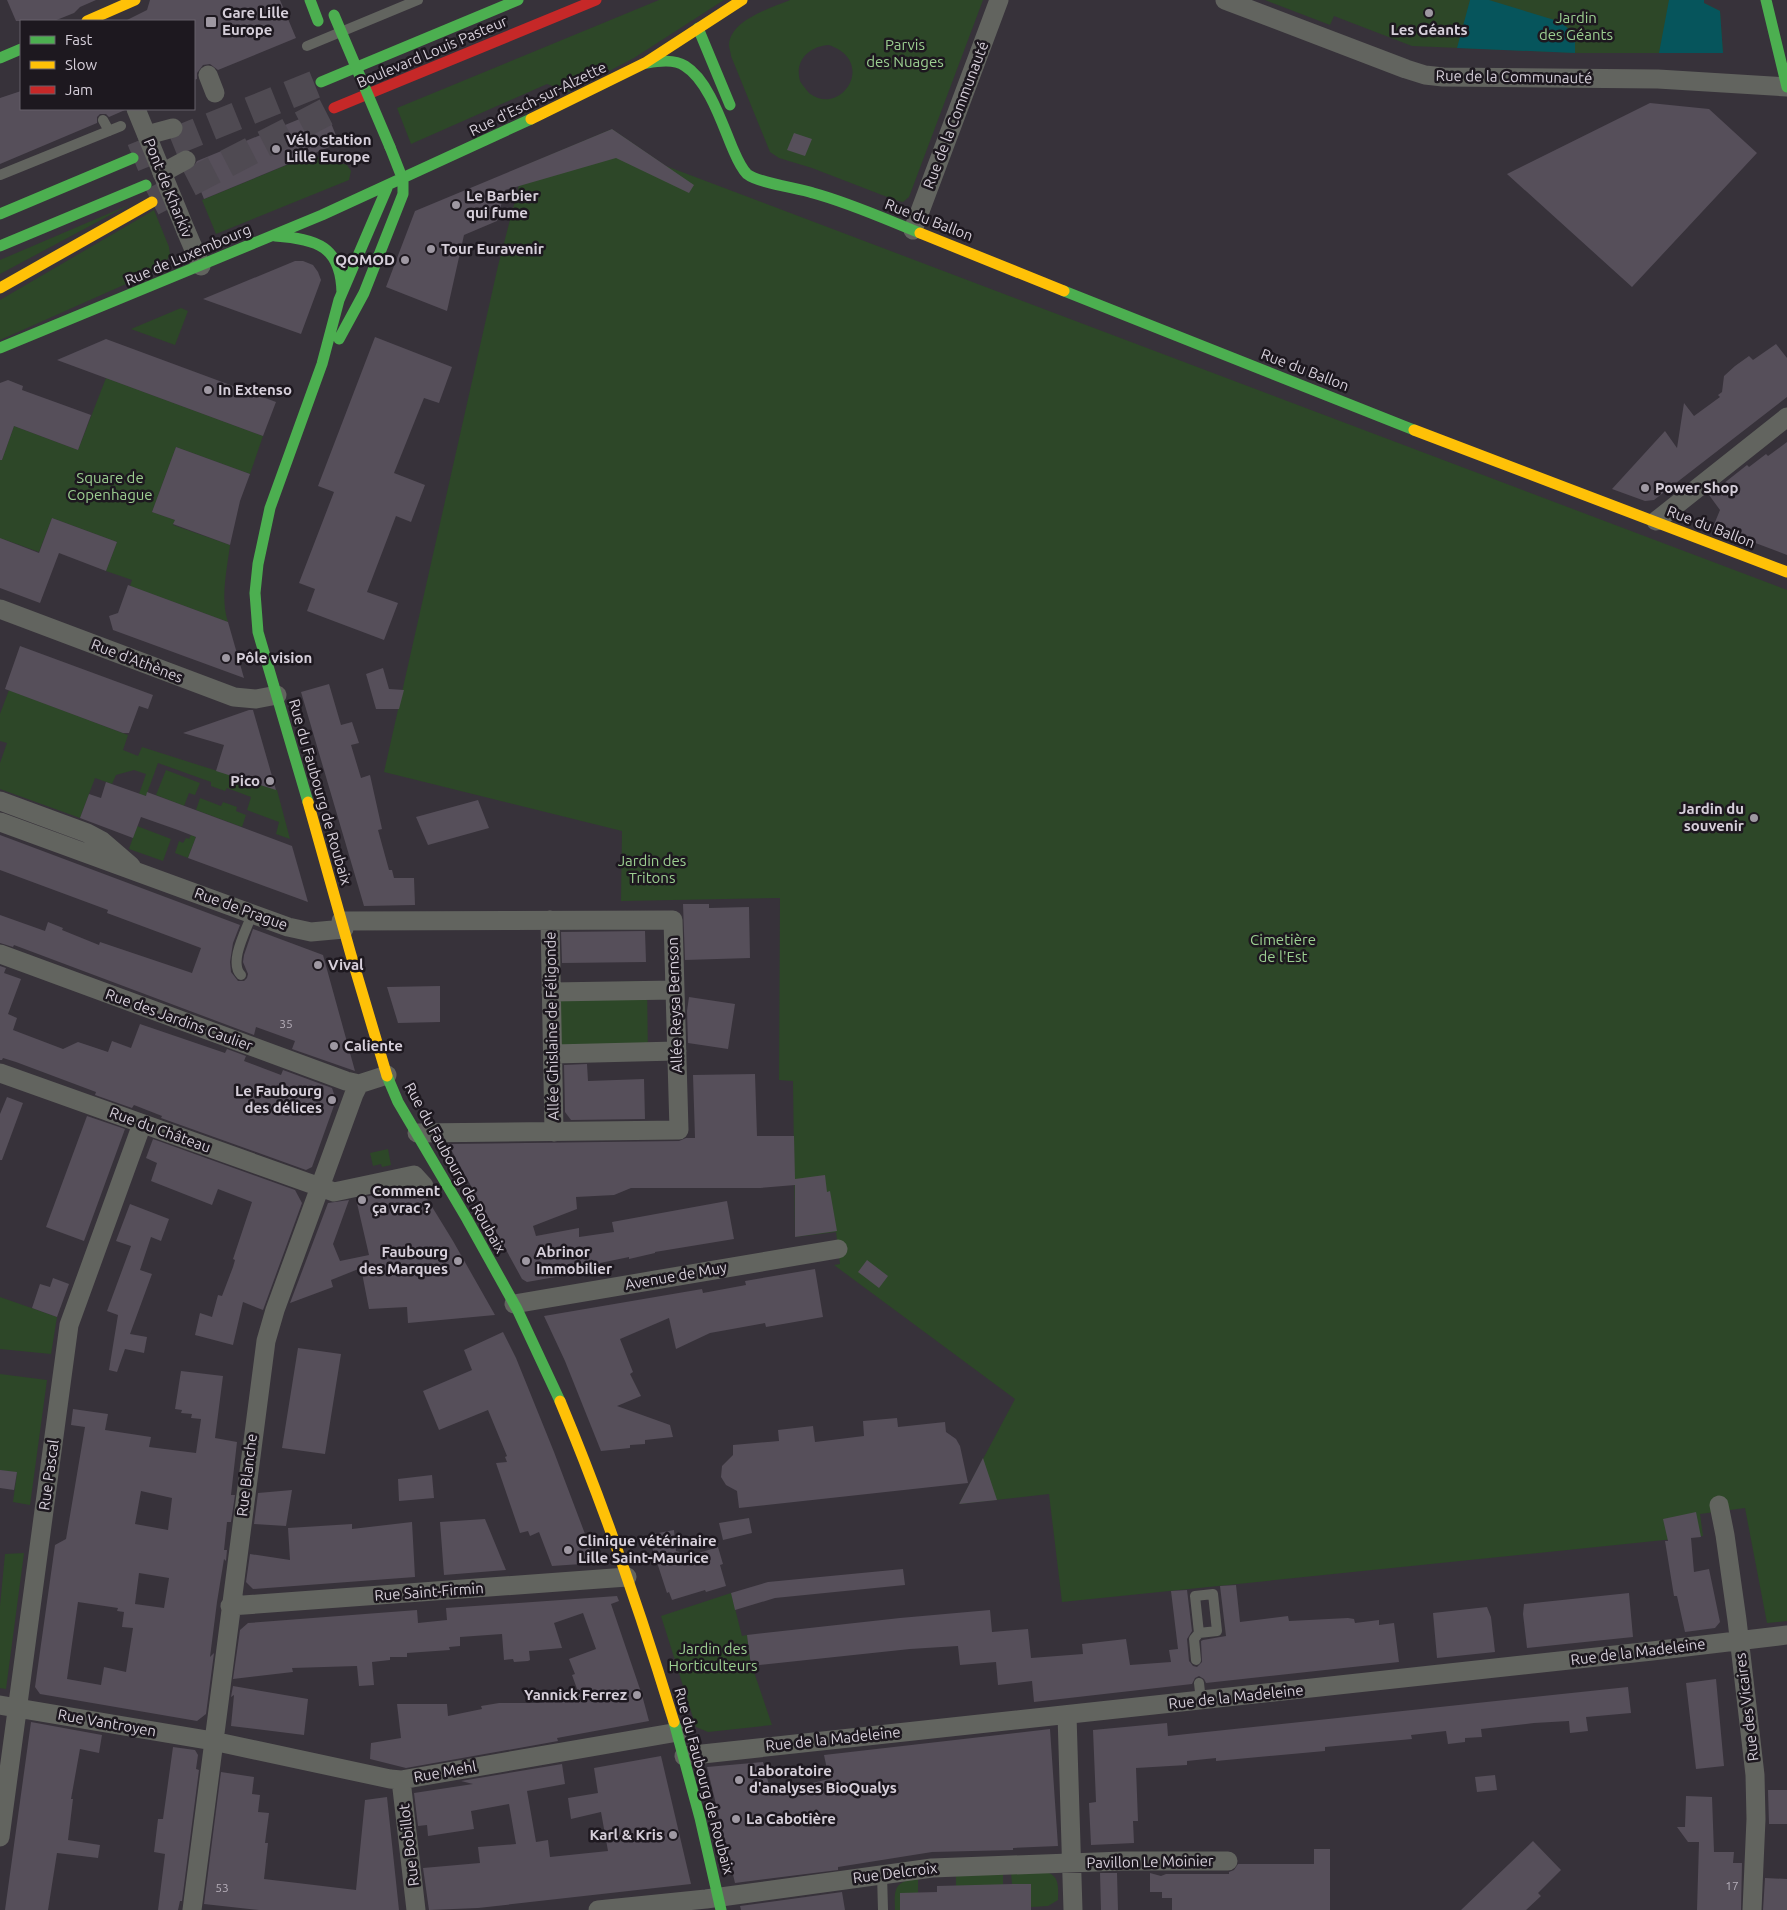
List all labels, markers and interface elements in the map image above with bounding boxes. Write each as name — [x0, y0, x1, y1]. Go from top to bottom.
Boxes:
place label: Gare Lille Europe — [222, 4, 289, 38]
marker: Les Géants — [1423, 7, 1435, 19]
park label: Jardin des Géants — [1539, 9, 1613, 43]
street label: Boulevard Louis Pasteur — [354, 12, 510, 91]
marker: Gare Lille Europe — [204, 15, 218, 29]
legend — [20, 20, 195, 110]
place label: Les Géants — [1390, 21, 1468, 38]
text: Fast — [65, 31, 93, 48]
park label: Parvis des Nuages — [866, 36, 944, 70]
street label: Rue de la Communauté — [920, 39, 992, 191]
text: Slow — [65, 56, 98, 73]
street label: Rue d'Esch-sur-Alzette — [466, 58, 609, 139]
street label: Rue de la Communauté — [1436, 67, 1592, 86]
text: Jam — [65, 81, 93, 98]
place label: Vélo station Lille Europe — [286, 131, 371, 165]
street label: Pont de Kharkiv — [141, 136, 196, 241]
marker: Vélo station Lille Europe — [270, 143, 282, 155]
place label: Le Barbier qui fume — [466, 187, 539, 221]
street label: Rue du Ballon — [883, 195, 976, 244]
marker: Le Barbier qui fume — [450, 199, 462, 211]
street label: Rue de Luxembourg — [122, 220, 253, 289]
place label: Tour Euravenir — [441, 240, 545, 257]
marker: Tour Euravenir — [425, 243, 437, 255]
place label: QOMOD — [335, 251, 395, 268]
marker: QOMOD — [399, 254, 411, 266]
street label: Rue du Ballon — [1259, 345, 1352, 394]
place label: In Extenso — [218, 381, 292, 398]
marker: In Extenso — [202, 384, 214, 396]
park label: Square de Copenhague — [67, 469, 153, 503]
place label: Power Shop — [1655, 479, 1738, 496]
marker: Power Shop — [1639, 482, 1651, 494]
street label: Rue du Ballon — [1665, 502, 1758, 551]
street label: Rue d'Athènes — [89, 635, 185, 686]
place label: Pôle vision — [236, 649, 312, 666]
marker: Pôle vision — [220, 652, 232, 664]
street label: Rue du Faubourg de Roubaix — [286, 697, 355, 887]
place label: Pico — [230, 772, 260, 789]
marker: Pico — [264, 775, 276, 787]
place label: Jardin du souvenir — [1679, 800, 1745, 834]
marker: Jardin du souvenir — [1748, 812, 1760, 824]
park label: Jardin des Tritons — [618, 852, 686, 886]
street label: Rue de Prague — [192, 884, 290, 933]
street label: Allée Ghislaine de Féligonde — [541, 931, 562, 1121]
park label: Cimetière de l'Est — [1250, 931, 1316, 965]
street label: Allée Reysa Bernson — [664, 937, 685, 1073]
place label: Vival — [328, 956, 364, 973]
marker: Vival — [312, 959, 324, 971]
street label: Rue des Jardins Caulier — [103, 985, 255, 1054]
house number: 35 — [279, 1017, 293, 1030]
place label: Caliente — [344, 1037, 403, 1054]
marker: Caliente — [328, 1040, 340, 1052]
street label: Rue du Faubourg de Roubaix — [401, 1079, 510, 1257]
place label: Le Faubourg des délices — [235, 1082, 322, 1116]
marker: Le Faubourg des délices — [326, 1094, 338, 1106]
street label: Rue du Château — [107, 1103, 213, 1156]
place label: Comment ça vrac ? — [372, 1182, 441, 1217]
marker: Comment ça vrac ? — [356, 1194, 368, 1206]
place label: Faubourg des Marques — [359, 1243, 448, 1277]
place label: Abrinor Immobilier — [536, 1243, 613, 1277]
marker: Faubourg des Marques — [452, 1255, 464, 1267]
marker: Abrinor Immobilier — [520, 1255, 532, 1267]
street label: Avenue de Muy — [624, 1258, 728, 1293]
street label: Rue Blanche — [233, 1433, 260, 1517]
street label: Rue Pascal — [35, 1438, 62, 1511]
place label: Clinique vétérinaire Lille Saint-Maurice — [578, 1532, 717, 1566]
marker: Clinique vétérinaire Lille Saint-Maurice — [562, 1544, 574, 1556]
street label: Rue Saint-Firmin — [374, 1579, 484, 1604]
street label: Rue de la Madeleine — [1570, 1635, 1706, 1668]
park label: Jardin des Horticulteurs — [669, 1640, 757, 1674]
street label: Rue des Vicaires — [1731, 1652, 1762, 1762]
street label: Rue de la Madeleine — [1168, 1681, 1304, 1712]
place label: Yannick Ferrez — [524, 1686, 627, 1703]
street label: Rue du Faubourg de Roubaix — [671, 1686, 738, 1877]
marker: Yannick Ferrez — [631, 1689, 643, 1701]
street label: Rue Vantroyen — [57, 1705, 158, 1740]
street label: Rue de la Madeleine — [765, 1723, 901, 1754]
street label: Rue Mehl — [412, 1758, 478, 1785]
place label: Laboratoire d'analyses BioQualys — [749, 1762, 897, 1796]
marker: Laboratoire d'analyses BioQualys — [733, 1774, 745, 1786]
street label: Rue Bobillot — [395, 1803, 422, 1887]
place label: La Cabotière — [746, 1810, 836, 1827]
marker: La Cabotière — [730, 1813, 742, 1825]
place label: Karl & Kris — [589, 1826, 663, 1843]
marker: Karl & Kris — [667, 1829, 679, 1841]
street label: Pavillon Le Moinier — [1086, 1852, 1214, 1871]
street label: Rue Delcroix — [852, 1859, 939, 1886]
house number: 17 — [1725, 1879, 1739, 1892]
house number: 53 — [215, 1881, 229, 1894]

